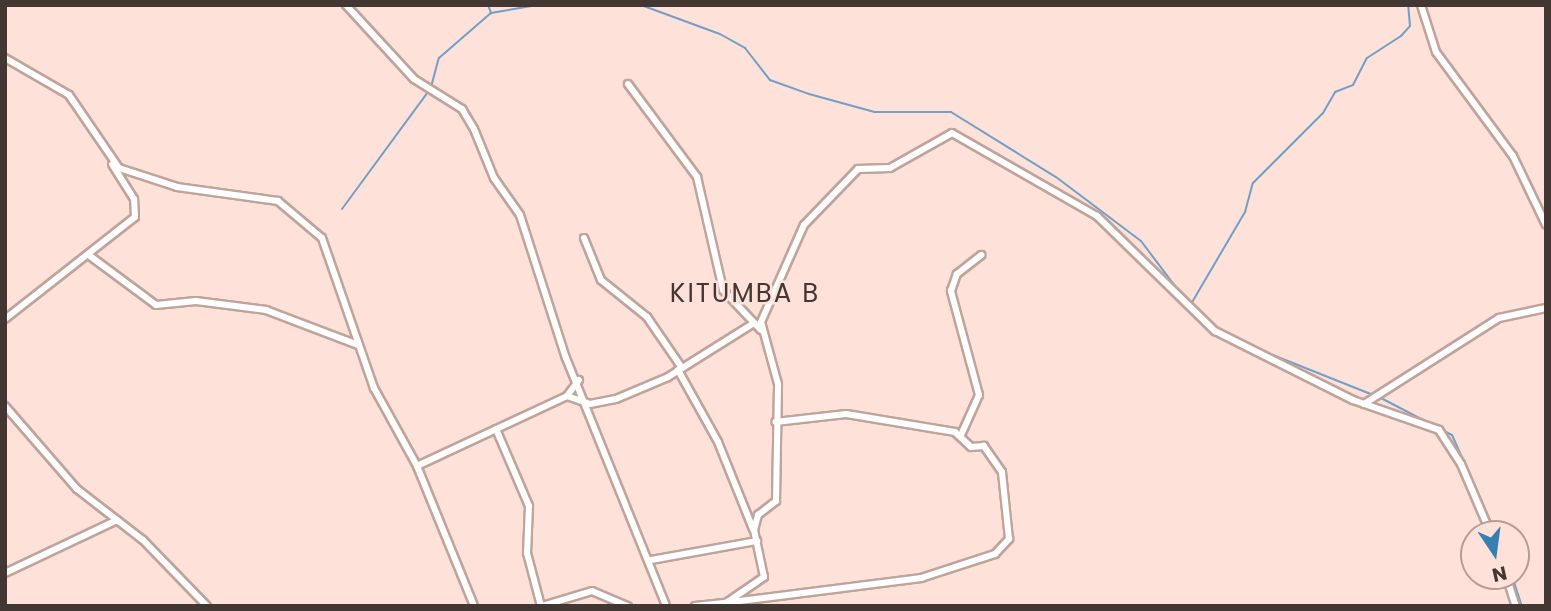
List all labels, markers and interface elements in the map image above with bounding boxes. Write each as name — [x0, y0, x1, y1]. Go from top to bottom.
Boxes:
district label: KITUMBA B — [671, 278, 819, 310]
north arrow — [1460, 520, 1530, 590]
text: N — [1489, 559, 1509, 589]

